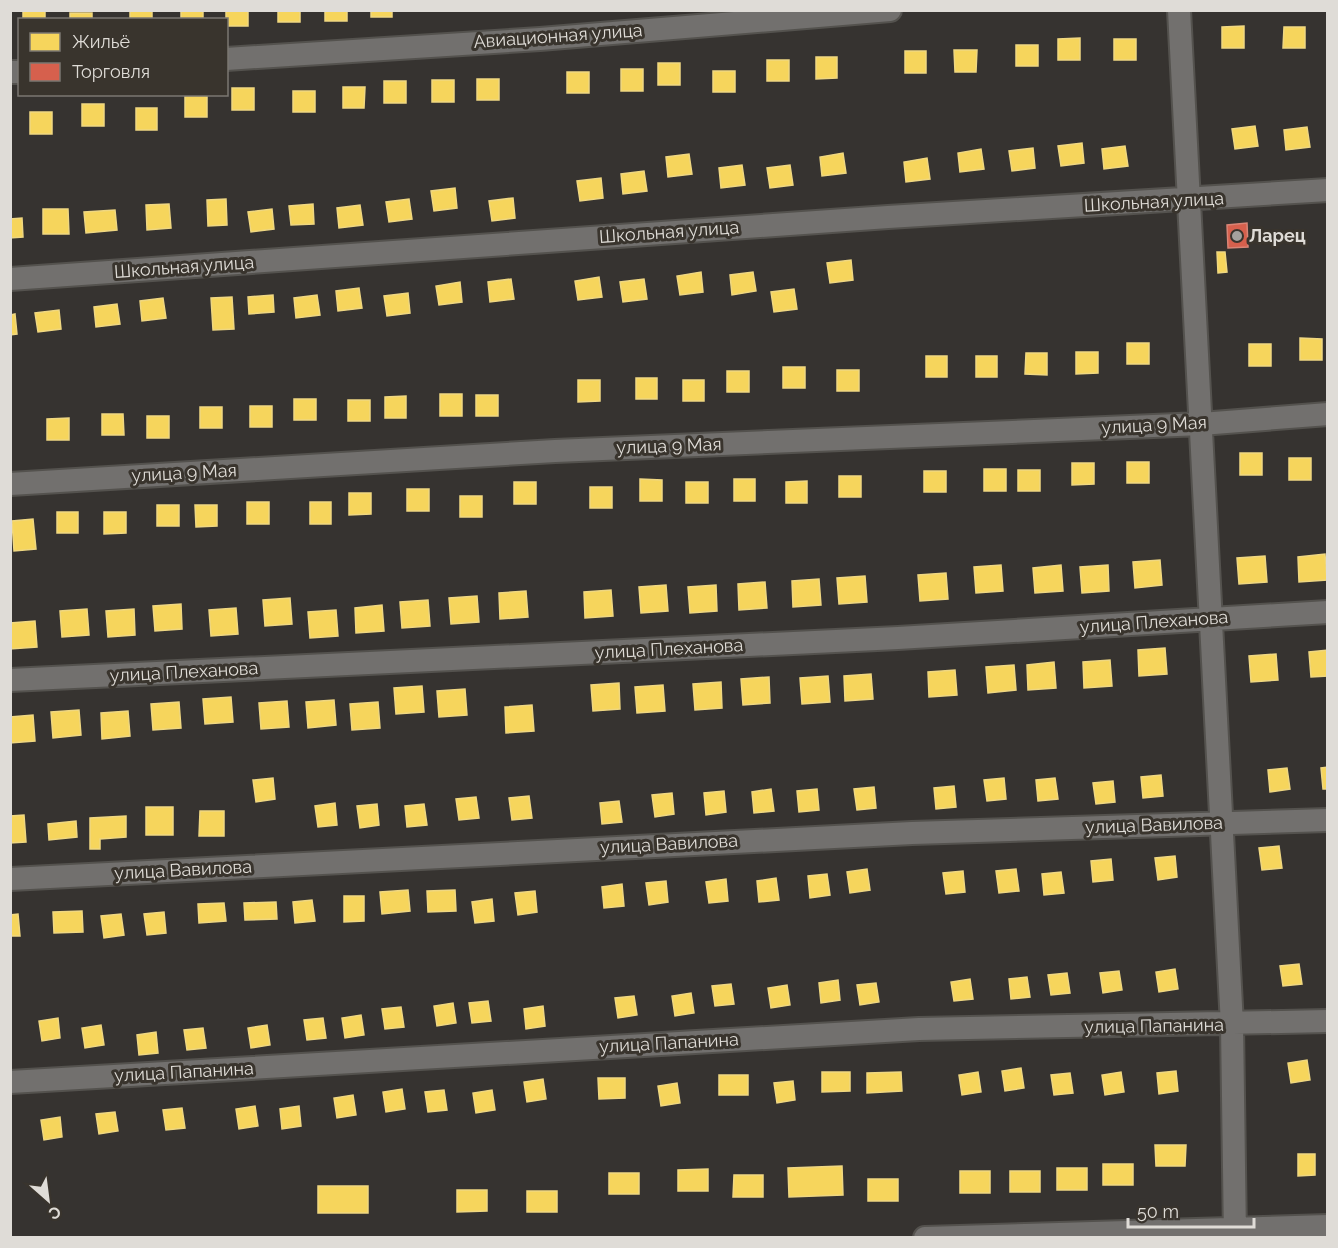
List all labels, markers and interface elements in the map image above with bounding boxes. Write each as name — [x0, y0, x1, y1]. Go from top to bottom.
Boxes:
legend — [18, 18, 228, 96]
street label: Авиационная улица — [473, 19, 643, 52]
text: Жильё — [72, 31, 130, 52]
text: Торговля — [72, 61, 150, 82]
street label: Школьная улица — [1083, 187, 1225, 216]
street label: Школьная улица — [598, 216, 740, 247]
place label: Ларец — [1249, 225, 1306, 246]
marker: Ларец — [1230, 229, 1244, 243]
street label: Школьная улица — [113, 251, 255, 282]
street label: улица 9 Мая — [1101, 411, 1207, 438]
street label: улица 9 Мая — [616, 433, 722, 458]
street label: улица 9 Мая — [131, 459, 237, 486]
street label: улица Плеханова — [1079, 606, 1229, 637]
street label: улица Плеханова — [594, 634, 744, 663]
street label: улица Плеханова — [109, 657, 259, 686]
street label: улица Вавилова — [1085, 812, 1223, 837]
street label: улица Вавилова — [600, 829, 738, 858]
street label: улица Вавилова — [114, 855, 252, 884]
street label: улица Папанина — [1084, 1014, 1224, 1037]
street label: улица Папанина — [599, 1028, 739, 1057]
street label: улица Папанина — [114, 1057, 254, 1086]
north arrow — [18, 1170, 78, 1230]
scale bar — [1128, 1191, 1254, 1229]
text: 50 m — [1137, 1201, 1179, 1222]
text: С — [45, 1202, 64, 1224]

